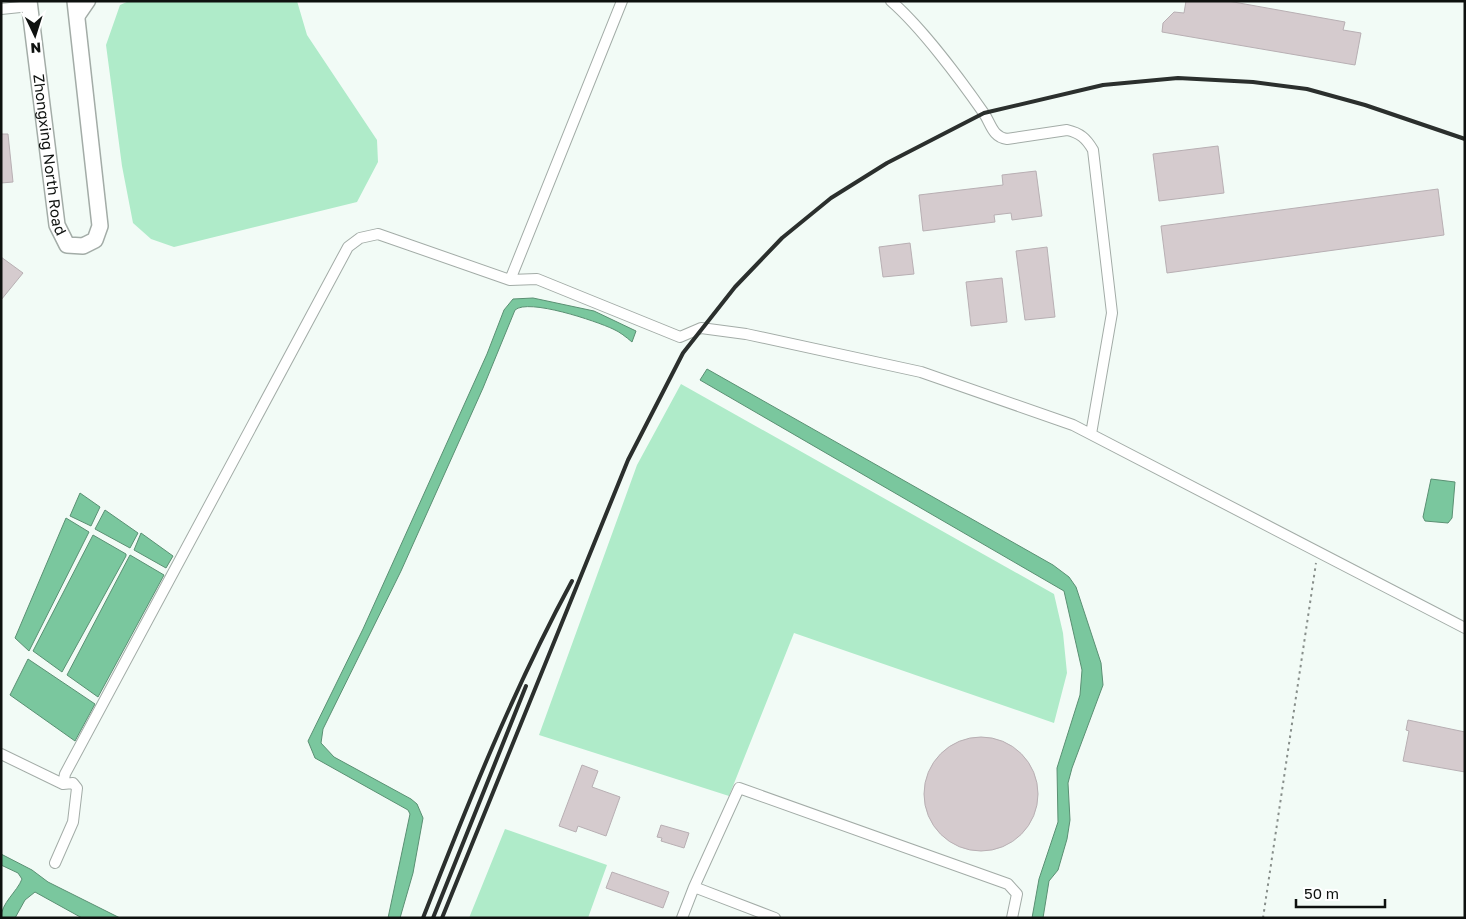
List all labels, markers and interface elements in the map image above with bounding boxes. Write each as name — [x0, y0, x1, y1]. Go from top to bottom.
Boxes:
north arrow — [10, 10, 60, 60]
text: N — [30, 40, 42, 57]
street label: Zhongxing North Road — [30, 73, 71, 238]
scale bar — [1296, 876, 1385, 908]
text: 50 m — [1304, 884, 1339, 902]

